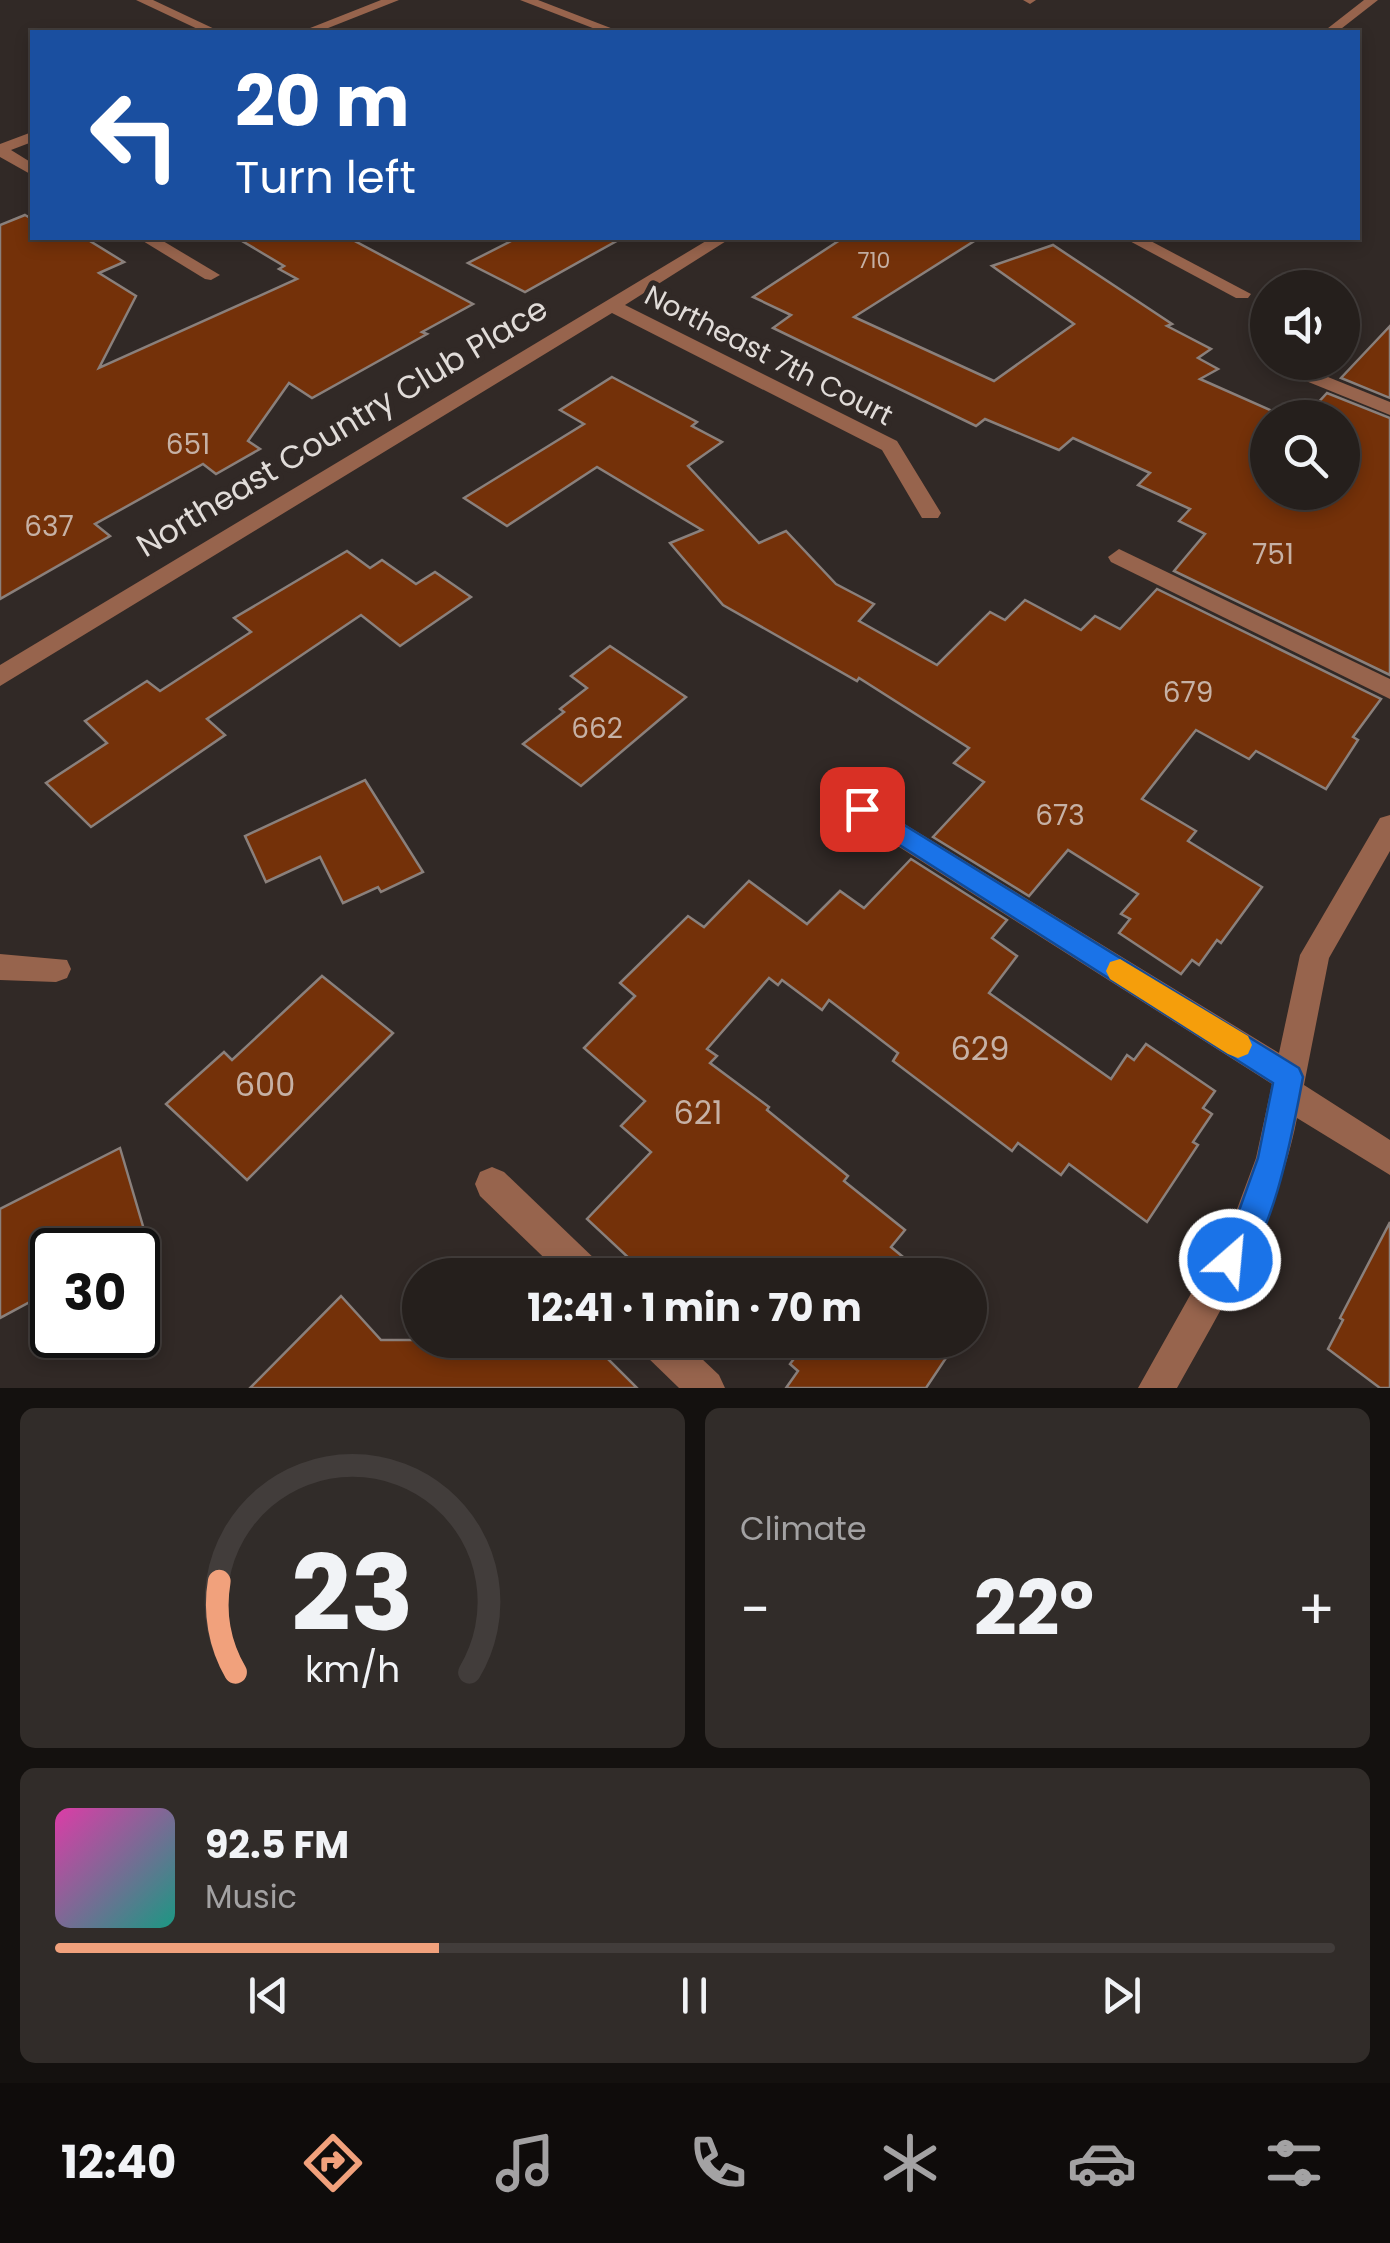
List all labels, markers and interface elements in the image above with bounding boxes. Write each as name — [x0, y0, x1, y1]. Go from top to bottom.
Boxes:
text: 20 m — [235, 52, 410, 151]
icon: left — [70, 70, 200, 200]
text: Turn left — [235, 146, 416, 209]
house number: 710 — [858, 245, 890, 276]
map controls — [1250, 270, 1360, 510]
button: sound — [1250, 270, 1360, 380]
street label: Northeast 7th Court — [638, 276, 900, 435]
street label: Northeast Country Club Place — [128, 286, 556, 567]
button: search — [1250, 400, 1360, 510]
house number: 651 — [166, 425, 210, 464]
house number: 637 — [24, 507, 74, 546]
house number: 751 — [1252, 535, 1294, 574]
house number: 679 — [1163, 673, 1213, 712]
house number: 662 — [571, 709, 623, 748]
pin — [820, 767, 905, 852]
icon: arrive — [835, 782, 890, 837]
house number: 673 — [1035, 796, 1085, 835]
house number: 629 — [951, 1026, 1009, 1071]
house number: 600 — [235, 1062, 295, 1107]
house number: 621 — [674, 1090, 722, 1135]
position arrow — [1178, 1208, 1282, 1312]
speed limit sign: 30 — [30, 1228, 160, 1358]
text: 12:41 · 1 min · 70 m — [527, 1281, 862, 1334]
text: Climate — [740, 1506, 867, 1551]
text: 23 — [291, 1521, 414, 1666]
text: 22° — [974, 1556, 1094, 1661]
text: − — [740, 1571, 770, 1648]
text: + — [1297, 1571, 1335, 1648]
text: km/h — [305, 1644, 400, 1695]
text: 92.5 FM — [205, 1818, 349, 1871]
text: Music — [205, 1874, 297, 1919]
icon: previous — [241, 1968, 296, 2023]
icon: pause — [667, 1968, 722, 2023]
icon: next — [1094, 1968, 1149, 2023]
icon: directions — [298, 2128, 368, 2198]
icon: music — [490, 2128, 560, 2198]
icon: phone — [683, 2128, 753, 2198]
icon: climate — [875, 2128, 945, 2198]
icon: car — [1067, 2128, 1137, 2198]
icon: filters — [1259, 2128, 1329, 2198]
text: 12:40 — [61, 2131, 176, 2194]

